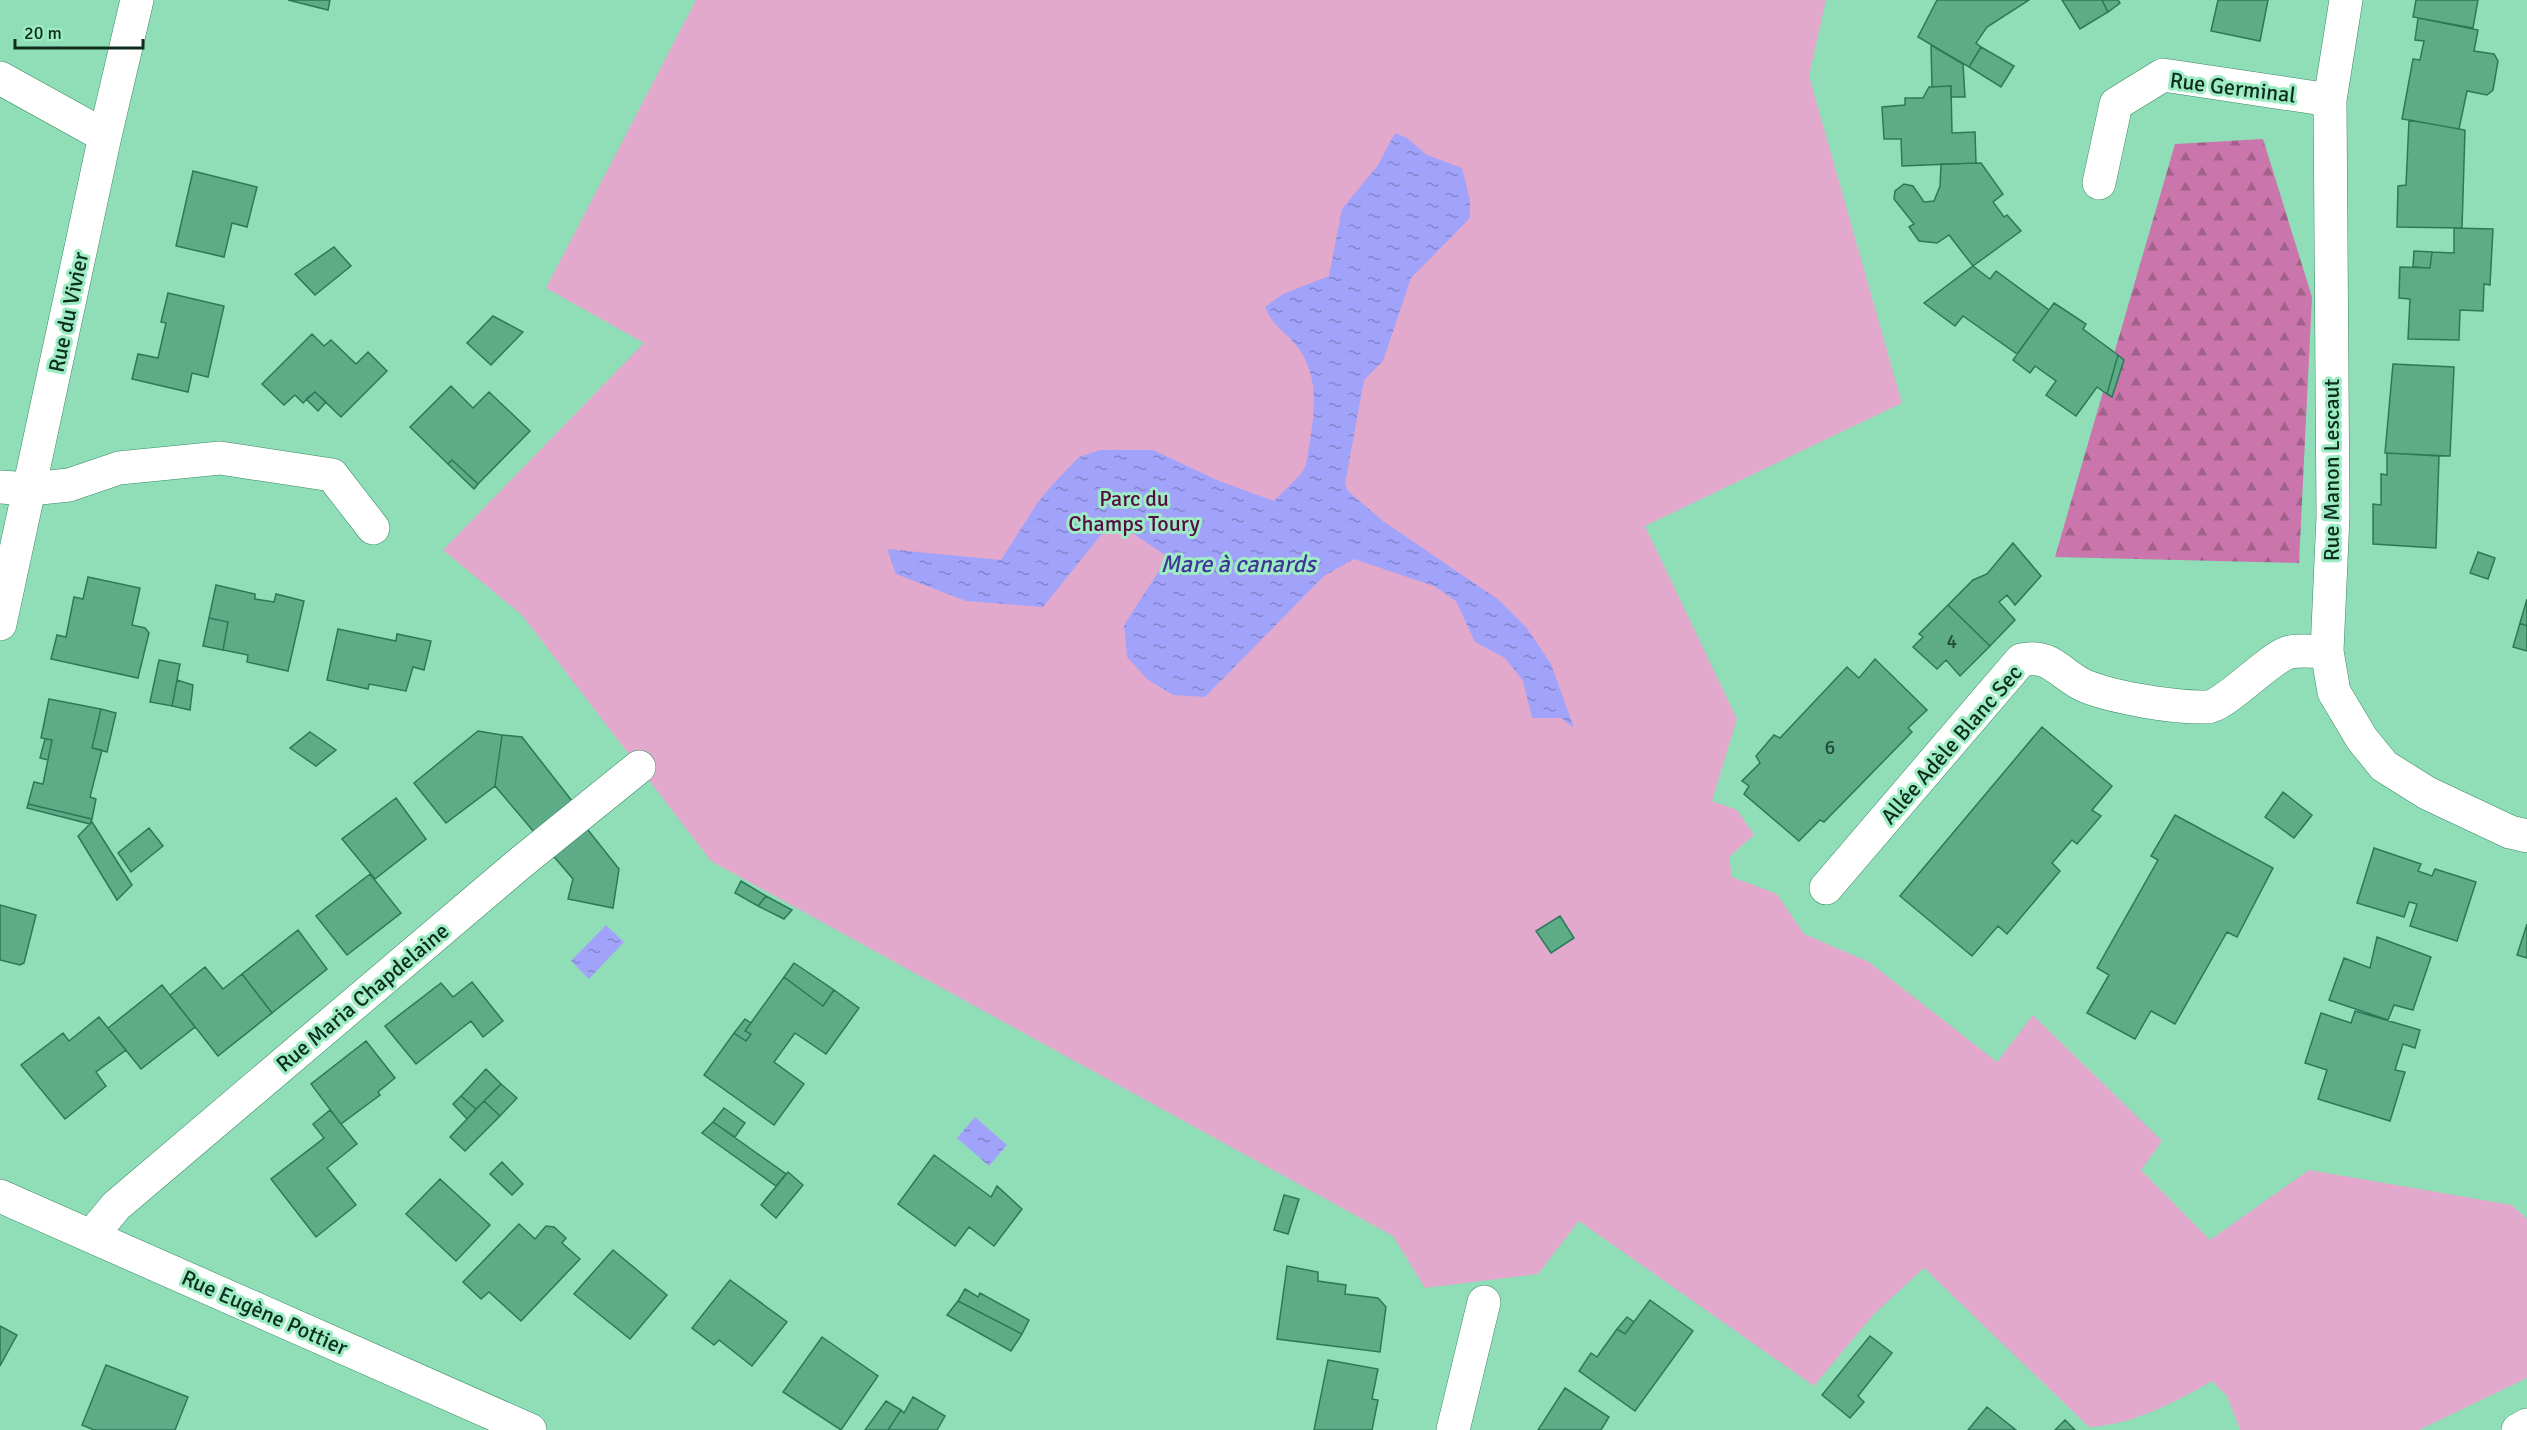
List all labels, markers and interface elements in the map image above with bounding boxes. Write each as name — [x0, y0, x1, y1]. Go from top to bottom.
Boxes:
scale bar — [15, 12, 142, 50]
text: 20 m — [24, 22, 62, 44]
street label: Rue Germinal — [2168, 66, 2298, 109]
street label: Rue du Vivier — [43, 249, 94, 375]
street label: Rue Manon Lescaut — [2318, 378, 2345, 561]
park label: Parc du Champs Toury — [1068, 485, 1200, 537]
water label: Mare à canards — [1160, 549, 1318, 579]
house number: 4 — [1947, 629, 1958, 654]
street label: Allée Adèle Blanc Sec — [1875, 659, 2028, 830]
house number: 6 — [1825, 735, 1835, 760]
street label: Rue Maria Chapdelaine — [270, 917, 454, 1078]
street label: Rue Eugène Pottier — [178, 1264, 352, 1361]

